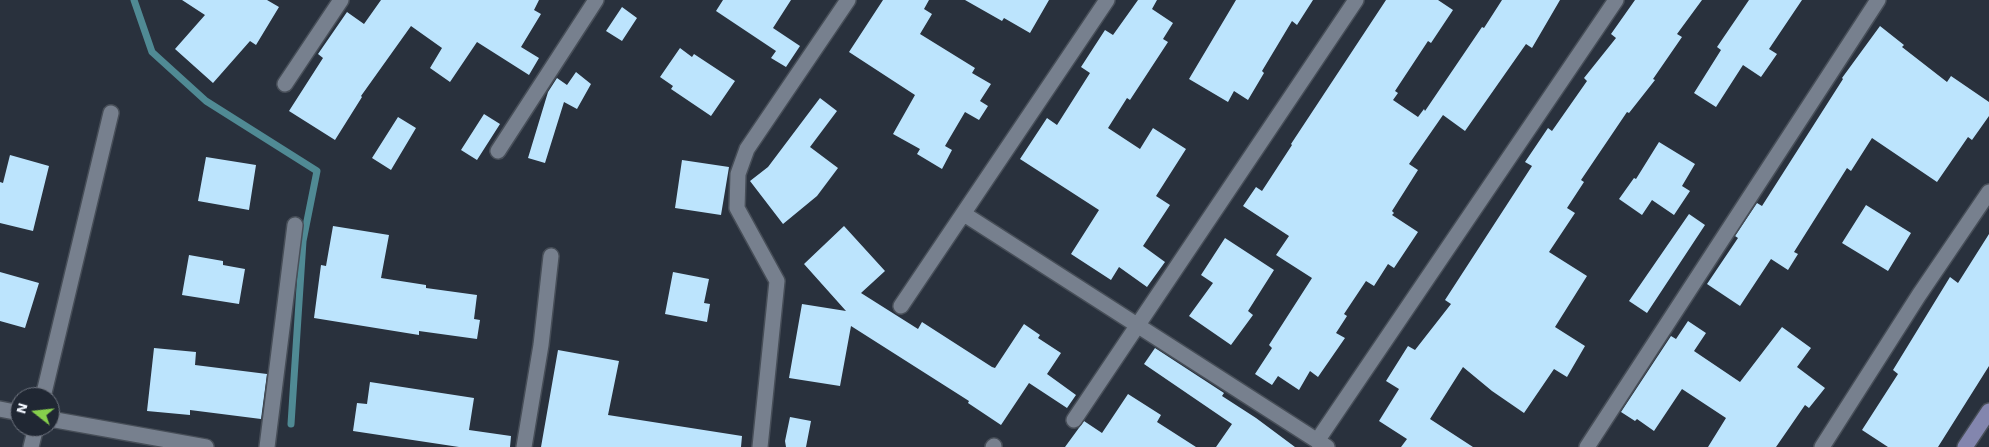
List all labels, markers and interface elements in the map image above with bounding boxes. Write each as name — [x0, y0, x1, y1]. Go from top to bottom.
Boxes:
north arrow — [10, 387, 60, 437]
text: N — [12, 401, 31, 415]

